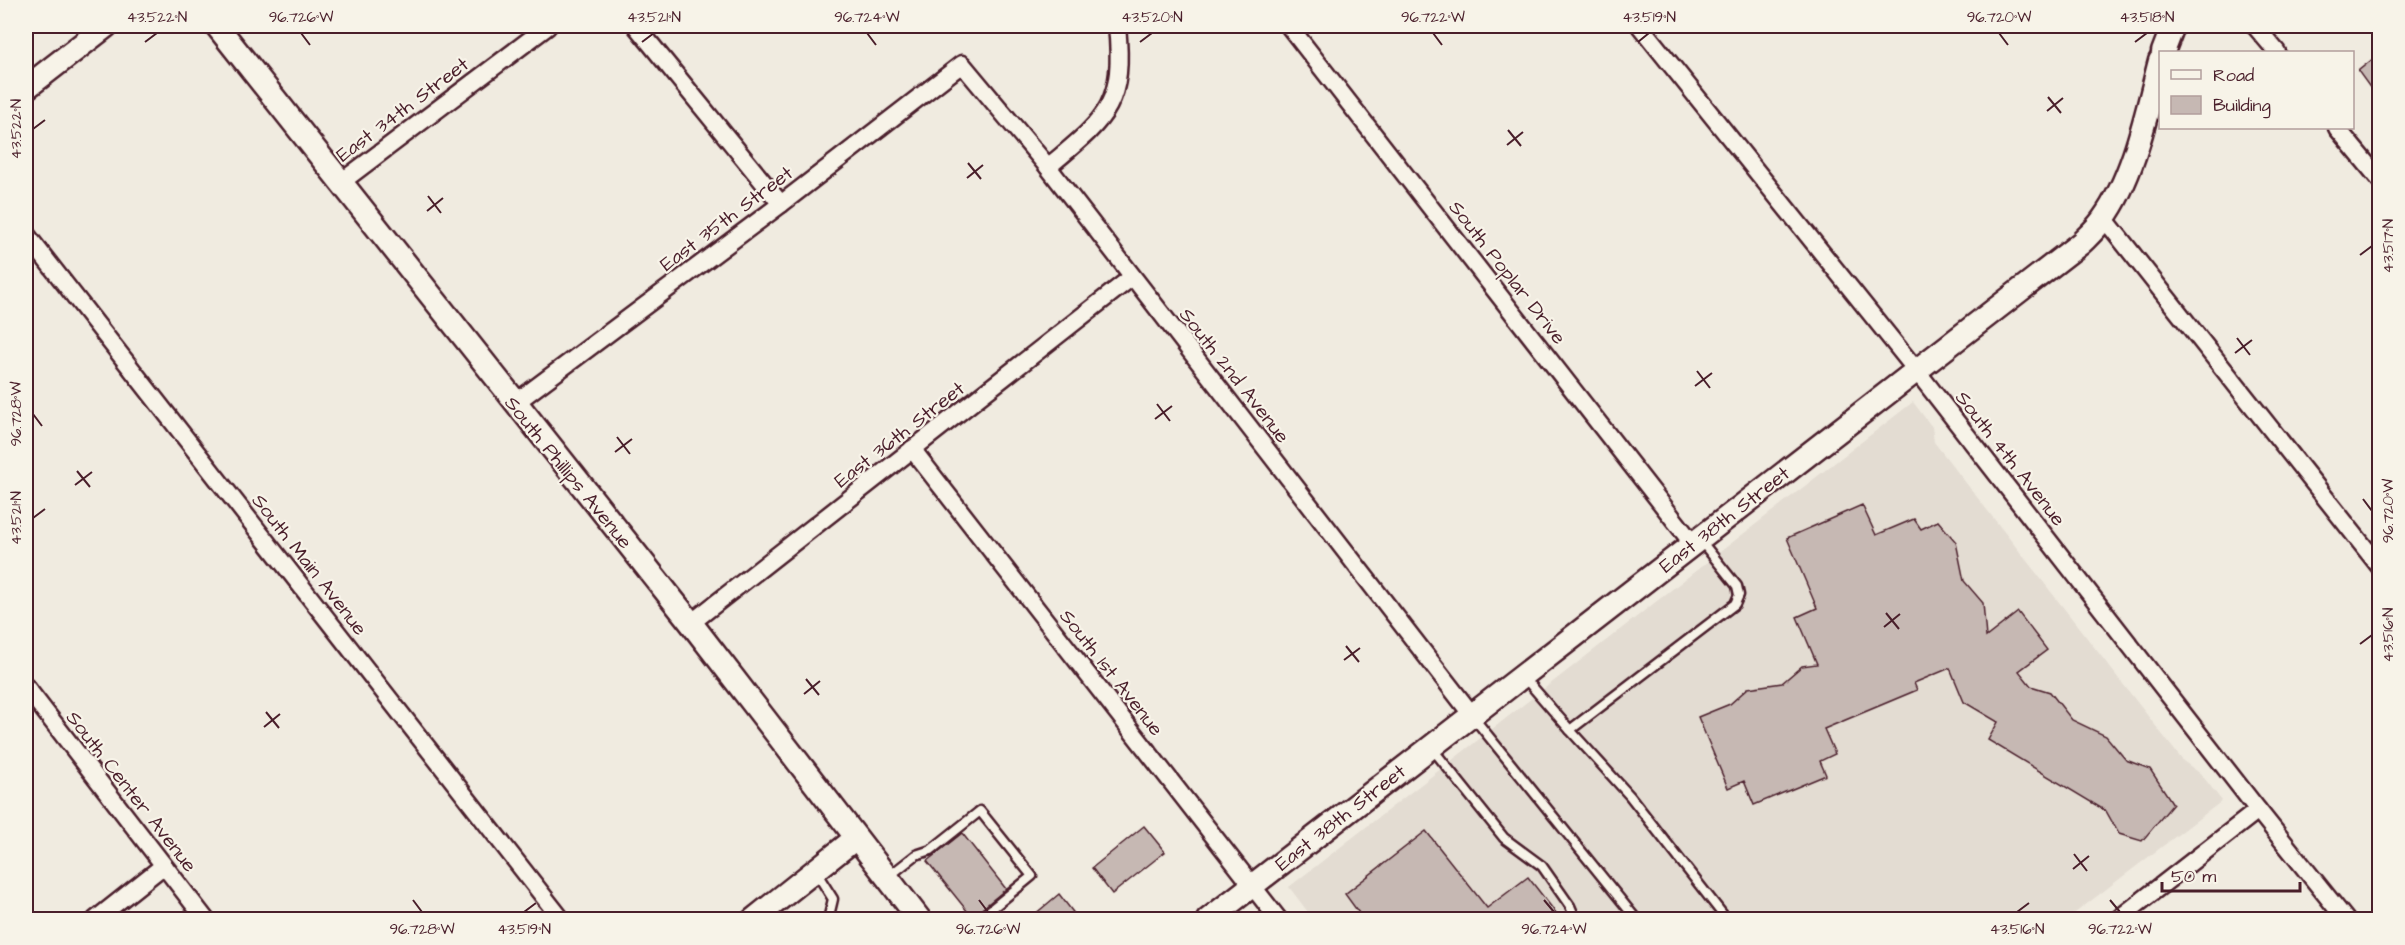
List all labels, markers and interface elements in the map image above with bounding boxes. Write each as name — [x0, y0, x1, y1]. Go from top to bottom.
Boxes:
text: 43.522°N — [127, 7, 187, 28]
text: 96.726°W — [269, 7, 333, 28]
text: 43.521°N — [627, 7, 681, 28]
text: 96.724°W — [834, 7, 900, 28]
text: 43.520°N — [1121, 7, 1183, 28]
text: 96.722°W — [1401, 7, 1465, 28]
text: 43.519°N — [1622, 7, 1676, 28]
text: 96.720°W — [1967, 7, 2031, 28]
text: 43.518°N — [2120, 7, 2174, 28]
street label: East 34th Street — [330, 51, 475, 169]
legend — [2159, 51, 2354, 129]
text: Road — [2213, 63, 2254, 88]
text: Building — [2213, 93, 2271, 119]
text: 43.522°N — [6, 99, 27, 159]
street label: East 35th Street — [654, 159, 799, 278]
street label: South Poplar Drive — [1442, 195, 1573, 351]
text: 43.517°N — [2378, 219, 2399, 273]
street label: South 2nd Avenue — [1172, 302, 1296, 449]
street label: East 36th Street — [829, 375, 971, 495]
text: 96.728°W — [6, 382, 27, 447]
street label: South 4th Avenue — [1948, 385, 2072, 532]
street label: South Phillips Avenue — [498, 390, 639, 555]
street label: East 38th Street — [1653, 460, 1796, 580]
text: 96.720°W — [2378, 479, 2399, 543]
street label: South Main Avenue — [245, 488, 374, 642]
text: 43.521°N — [6, 491, 27, 545]
street label: South 1st Avenue — [1053, 603, 1170, 742]
text: 43.516°N — [2378, 608, 2399, 662]
street label: South Center Avenue — [59, 705, 203, 878]
street label: East 38th Street — [1269, 758, 1412, 878]
scale bar — [2162, 855, 2300, 893]
text: 50 m — [2171, 864, 2216, 889]
text: 96.728°W — [390, 919, 455, 940]
text: 43.519°N — [497, 919, 551, 940]
text: 96.726°W — [956, 919, 1020, 940]
text: 96.724°W — [1521, 919, 1587, 940]
text: 43.516°N — [1990, 919, 2044, 940]
text: 96.722°W — [2088, 919, 2152, 940]

